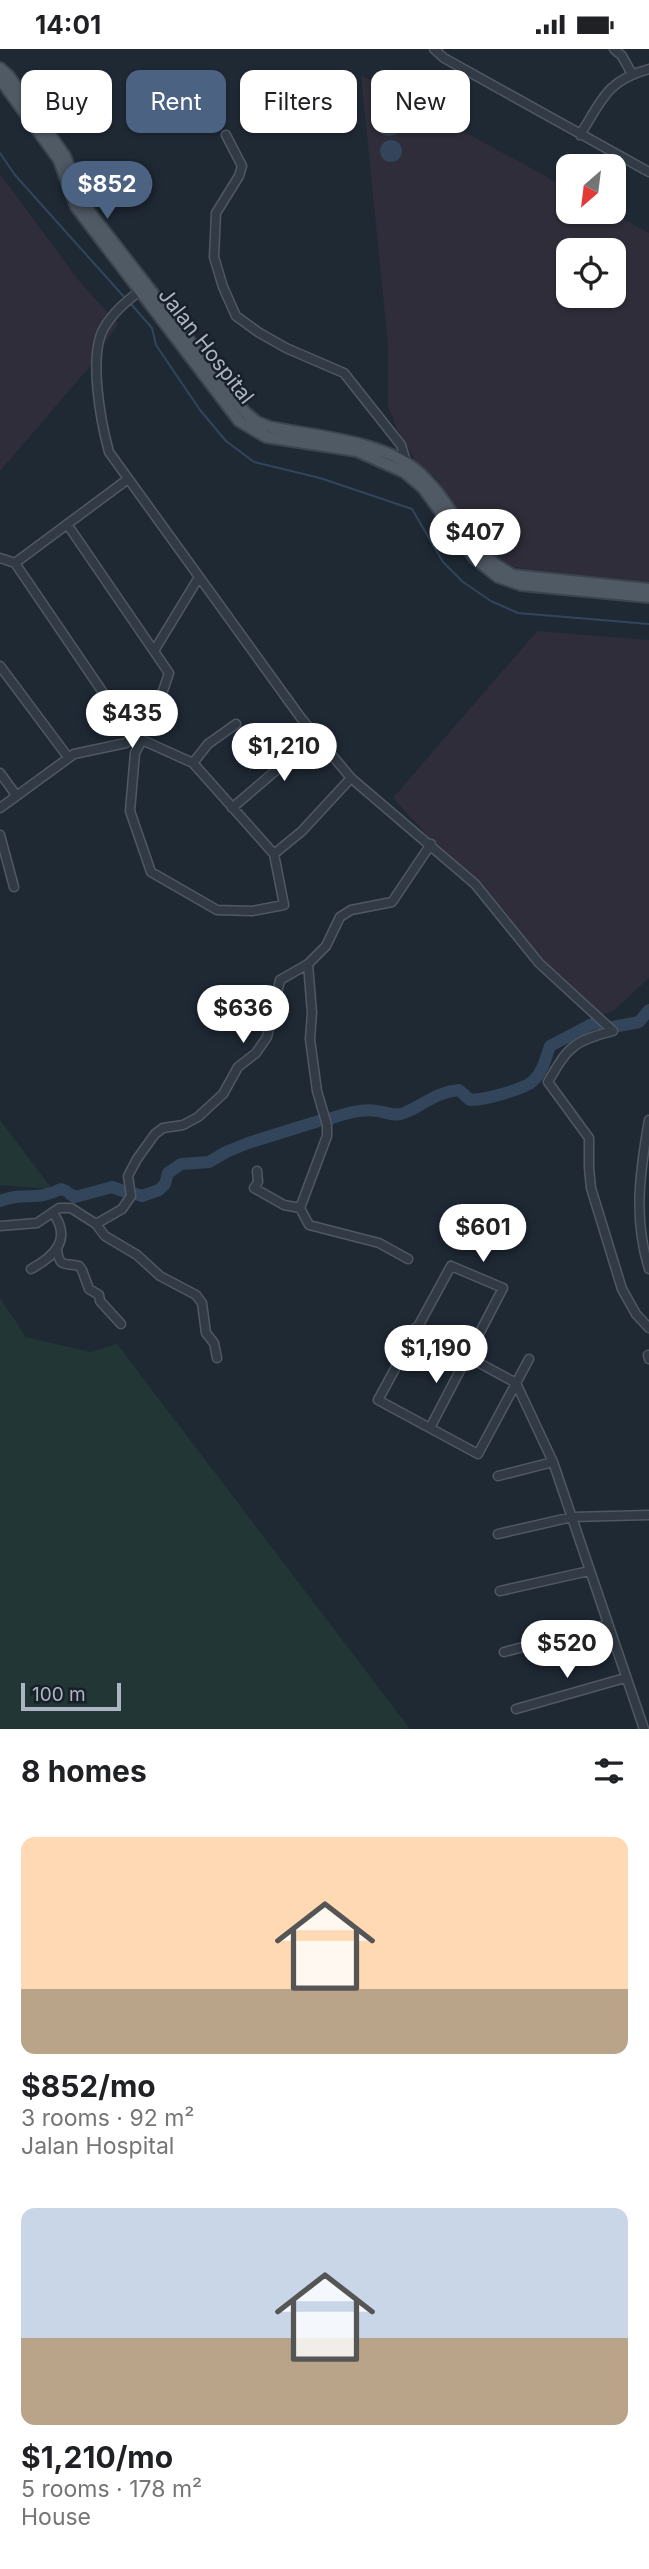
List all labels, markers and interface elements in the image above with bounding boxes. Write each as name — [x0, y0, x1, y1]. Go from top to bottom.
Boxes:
text: 14:01 — [35, 9, 101, 40]
chip: Buy — [21, 70, 112, 133]
chip: Rent — [126, 70, 226, 133]
chip: Filters — [240, 70, 357, 133]
chip: New — [371, 70, 470, 133]
north arrow — [556, 154, 626, 224]
map controls — [556, 154, 626, 308]
pin: $852 — [66, 162, 148, 221]
text: $852 — [77, 170, 137, 198]
button: locate — [556, 238, 626, 308]
street label: Jalan Hospital — [153, 283, 259, 409]
pin: $407 — [434, 510, 516, 569]
text: $407 — [445, 518, 505, 546]
pin: $435 — [91, 691, 173, 750]
text: $435 — [102, 699, 162, 727]
pin: $1,210 — [227, 723, 341, 783]
text: $1,210 — [248, 732, 320, 760]
pin: $636 — [202, 985, 284, 1045]
text: $636 — [213, 994, 273, 1022]
pin: $601 — [442, 1205, 524, 1264]
text: $601 — [455, 1213, 511, 1241]
pin: $1,190 — [379, 1325, 493, 1385]
text: $1,190 — [401, 1334, 471, 1362]
pin: $520 — [526, 1621, 608, 1680]
text: $520 — [537, 1629, 597, 1657]
scale bar — [21, 1680, 121, 1712]
text: 100 m — [32, 1683, 86, 1706]
icon: filters — [590, 1752, 628, 1790]
text: 8 homes — [21, 1753, 147, 1789]
icon: home — [262, 1883, 388, 2009]
text: $852/mo — [21, 2068, 156, 2104]
text: 3 rooms · 92 m² — [21, 2104, 194, 2132]
text: Jalan Hospital — [21, 2132, 174, 2160]
icon: home — [262, 2254, 388, 2380]
text: $1,210/mo — [21, 2439, 173, 2475]
text: 5 rooms · 178 m² — [21, 2475, 202, 2503]
text: House — [21, 2503, 91, 2531]

